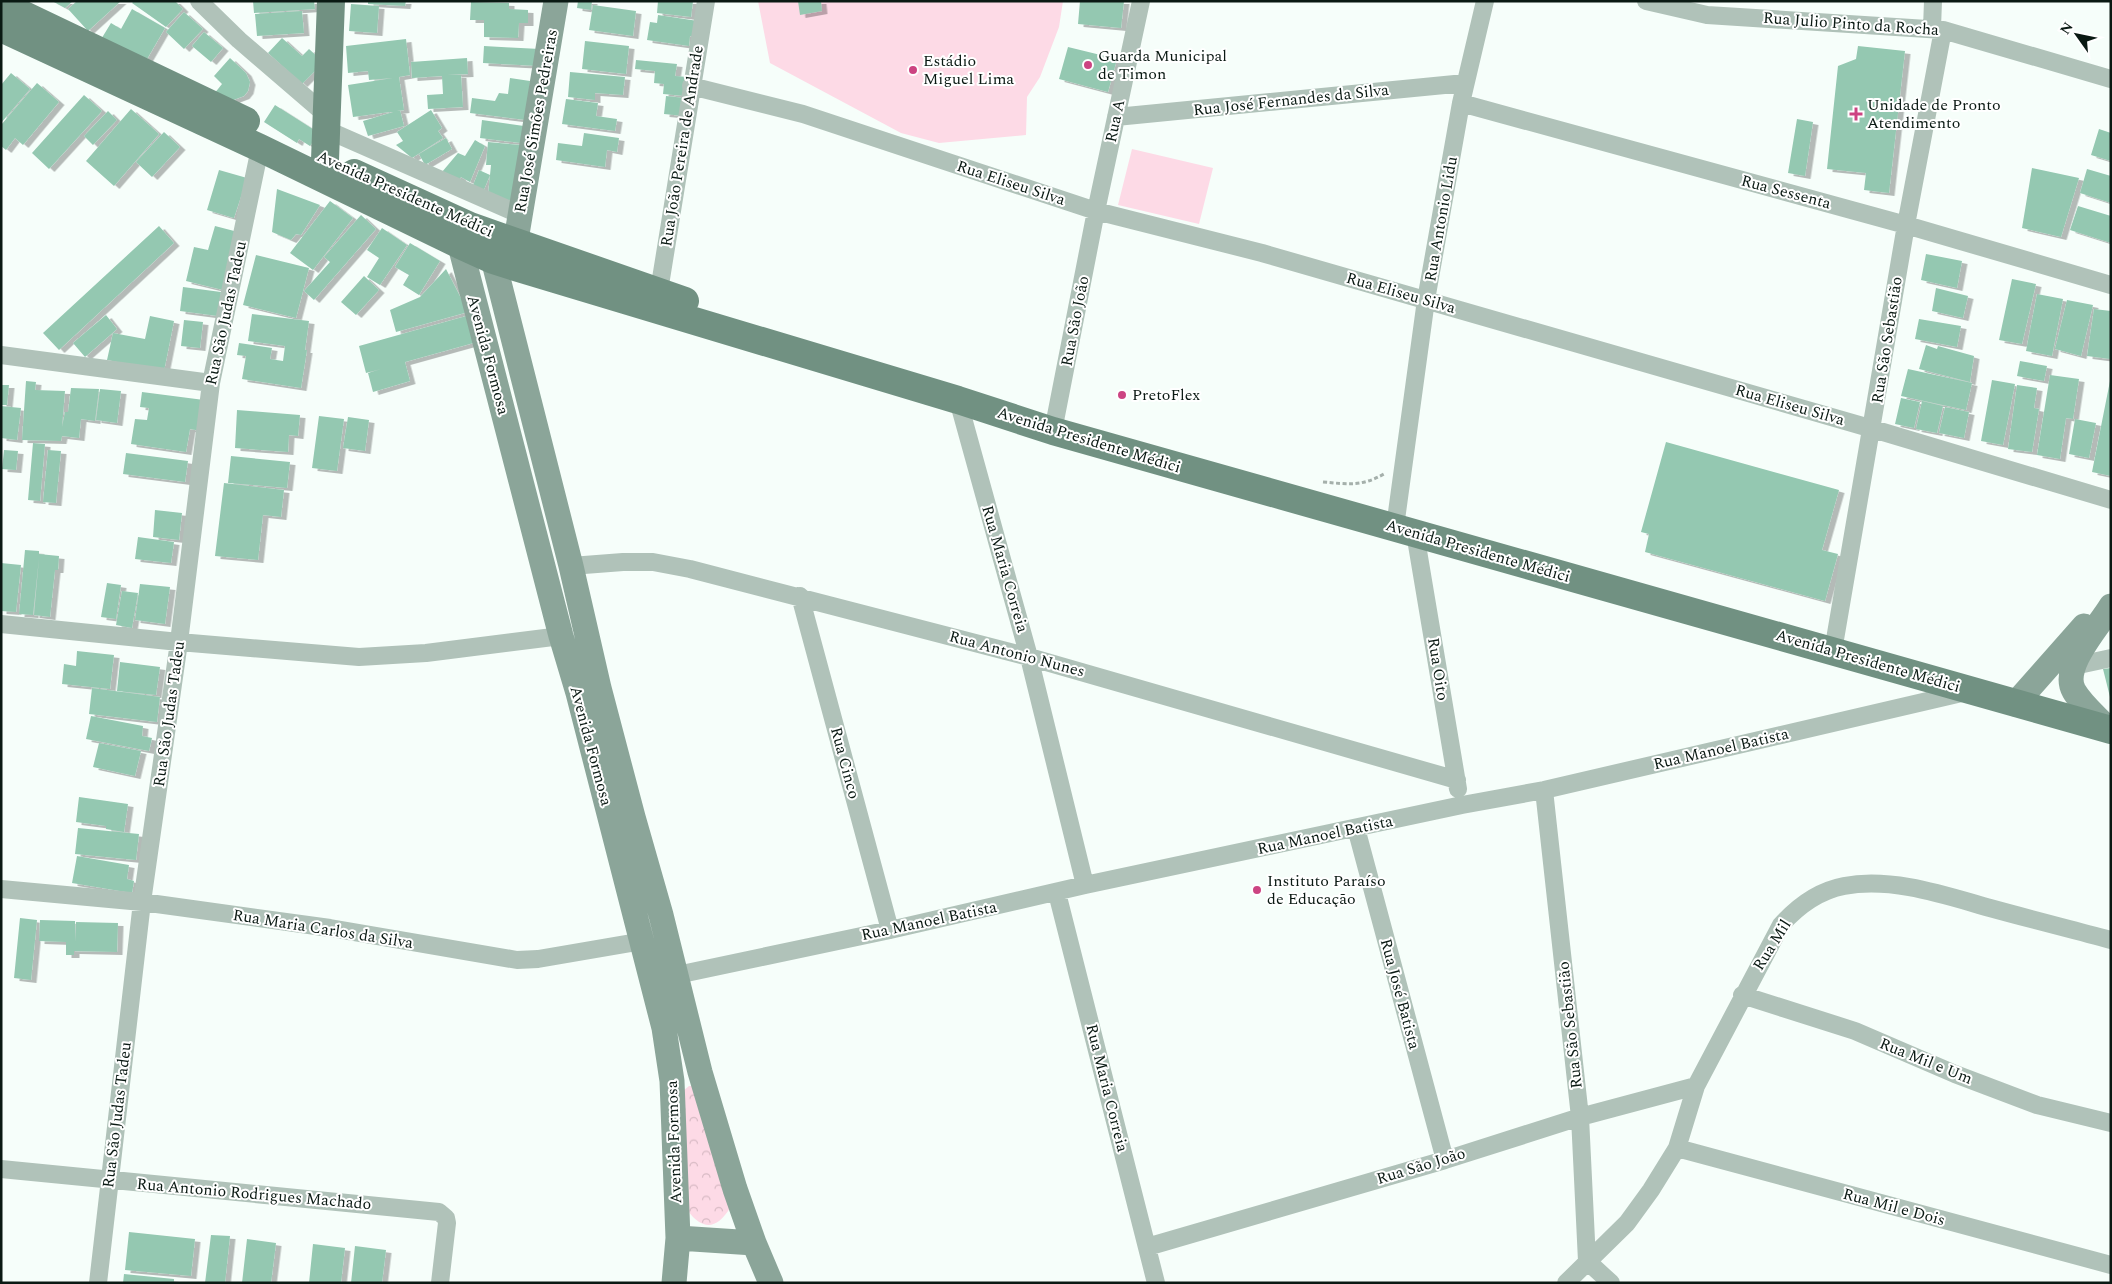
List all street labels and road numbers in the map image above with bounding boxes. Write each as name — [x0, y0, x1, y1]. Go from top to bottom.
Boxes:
street label: Rua Julio Pinto da Rocha — [1762, 6, 1940, 42]
street label: Rua José Simões Pedreiras — [508, 27, 564, 215]
street label: Rua João Pereira de Andrade — [654, 44, 710, 248]
street label: Rua José Fernandes da Silva — [1192, 78, 1390, 122]
street label: Rua A — [1099, 97, 1131, 145]
street label: Avenida Presidente Médici — [313, 144, 497, 244]
street label: Rua Eliseu Silva — [954, 154, 1069, 212]
street label: Rua Antonio Lidu — [1418, 154, 1464, 284]
street label: Rua Sessenta — [1738, 168, 1834, 216]
street label: Rua São Judas Tadeu — [199, 239, 253, 387]
street label: Rua Eliseu Silva — [1343, 266, 1459, 320]
street label: Rua São João — [1054, 274, 1096, 368]
street label: Rua São Sebastião — [1865, 275, 1909, 405]
street label: Avenida Formosa — [460, 292, 516, 418]
street label: Rua Eliseu Silva — [1732, 378, 1848, 432]
street label: Avenida Presidente Médici — [994, 401, 1184, 479]
street label: Rua Maria Correia — [975, 503, 1035, 636]
street label: Avenida Presidente Médici — [1383, 513, 1573, 589]
street label: Avenida Presidente Médici — [1773, 623, 1963, 699]
street label: Rua Antonio Nunes — [946, 624, 1088, 684]
street label: Rua Oito — [1421, 636, 1455, 702]
street label: Rua São Judas Tadeu — [147, 640, 191, 788]
street label: Avenida Formosa — [563, 683, 619, 809]
street label: Rua Manoel Batista — [1651, 722, 1791, 776]
street label: Rua Cinco — [824, 724, 866, 802]
street label: Rua Manoel Batista — [1255, 809, 1395, 861]
street label: Rua Manoel Batista — [859, 895, 999, 947]
street label: Rua Maria Carlos da Silva — [231, 903, 415, 955]
street label: Rua Mil — [1747, 915, 1797, 975]
street label: Rua José Batista — [1374, 936, 1426, 1052]
street label: Rua São Sebastião — [1551, 960, 1589, 1090]
street label: Rua Maria Correia — [1079, 1021, 1135, 1155]
street label: Rua Mil e Um — [1876, 1031, 1976, 1091]
street label: Rua São Judas Tadeu — [96, 1041, 138, 1189]
street label: Avenida Formosa — [660, 1080, 688, 1204]
street label: Rua São João — [1374, 1141, 1468, 1191]
street label: Rua Antonio Rodrigues Machado — [136, 1172, 372, 1216]
street label: Rua Mil e Dois — [1840, 1182, 1948, 1232]

